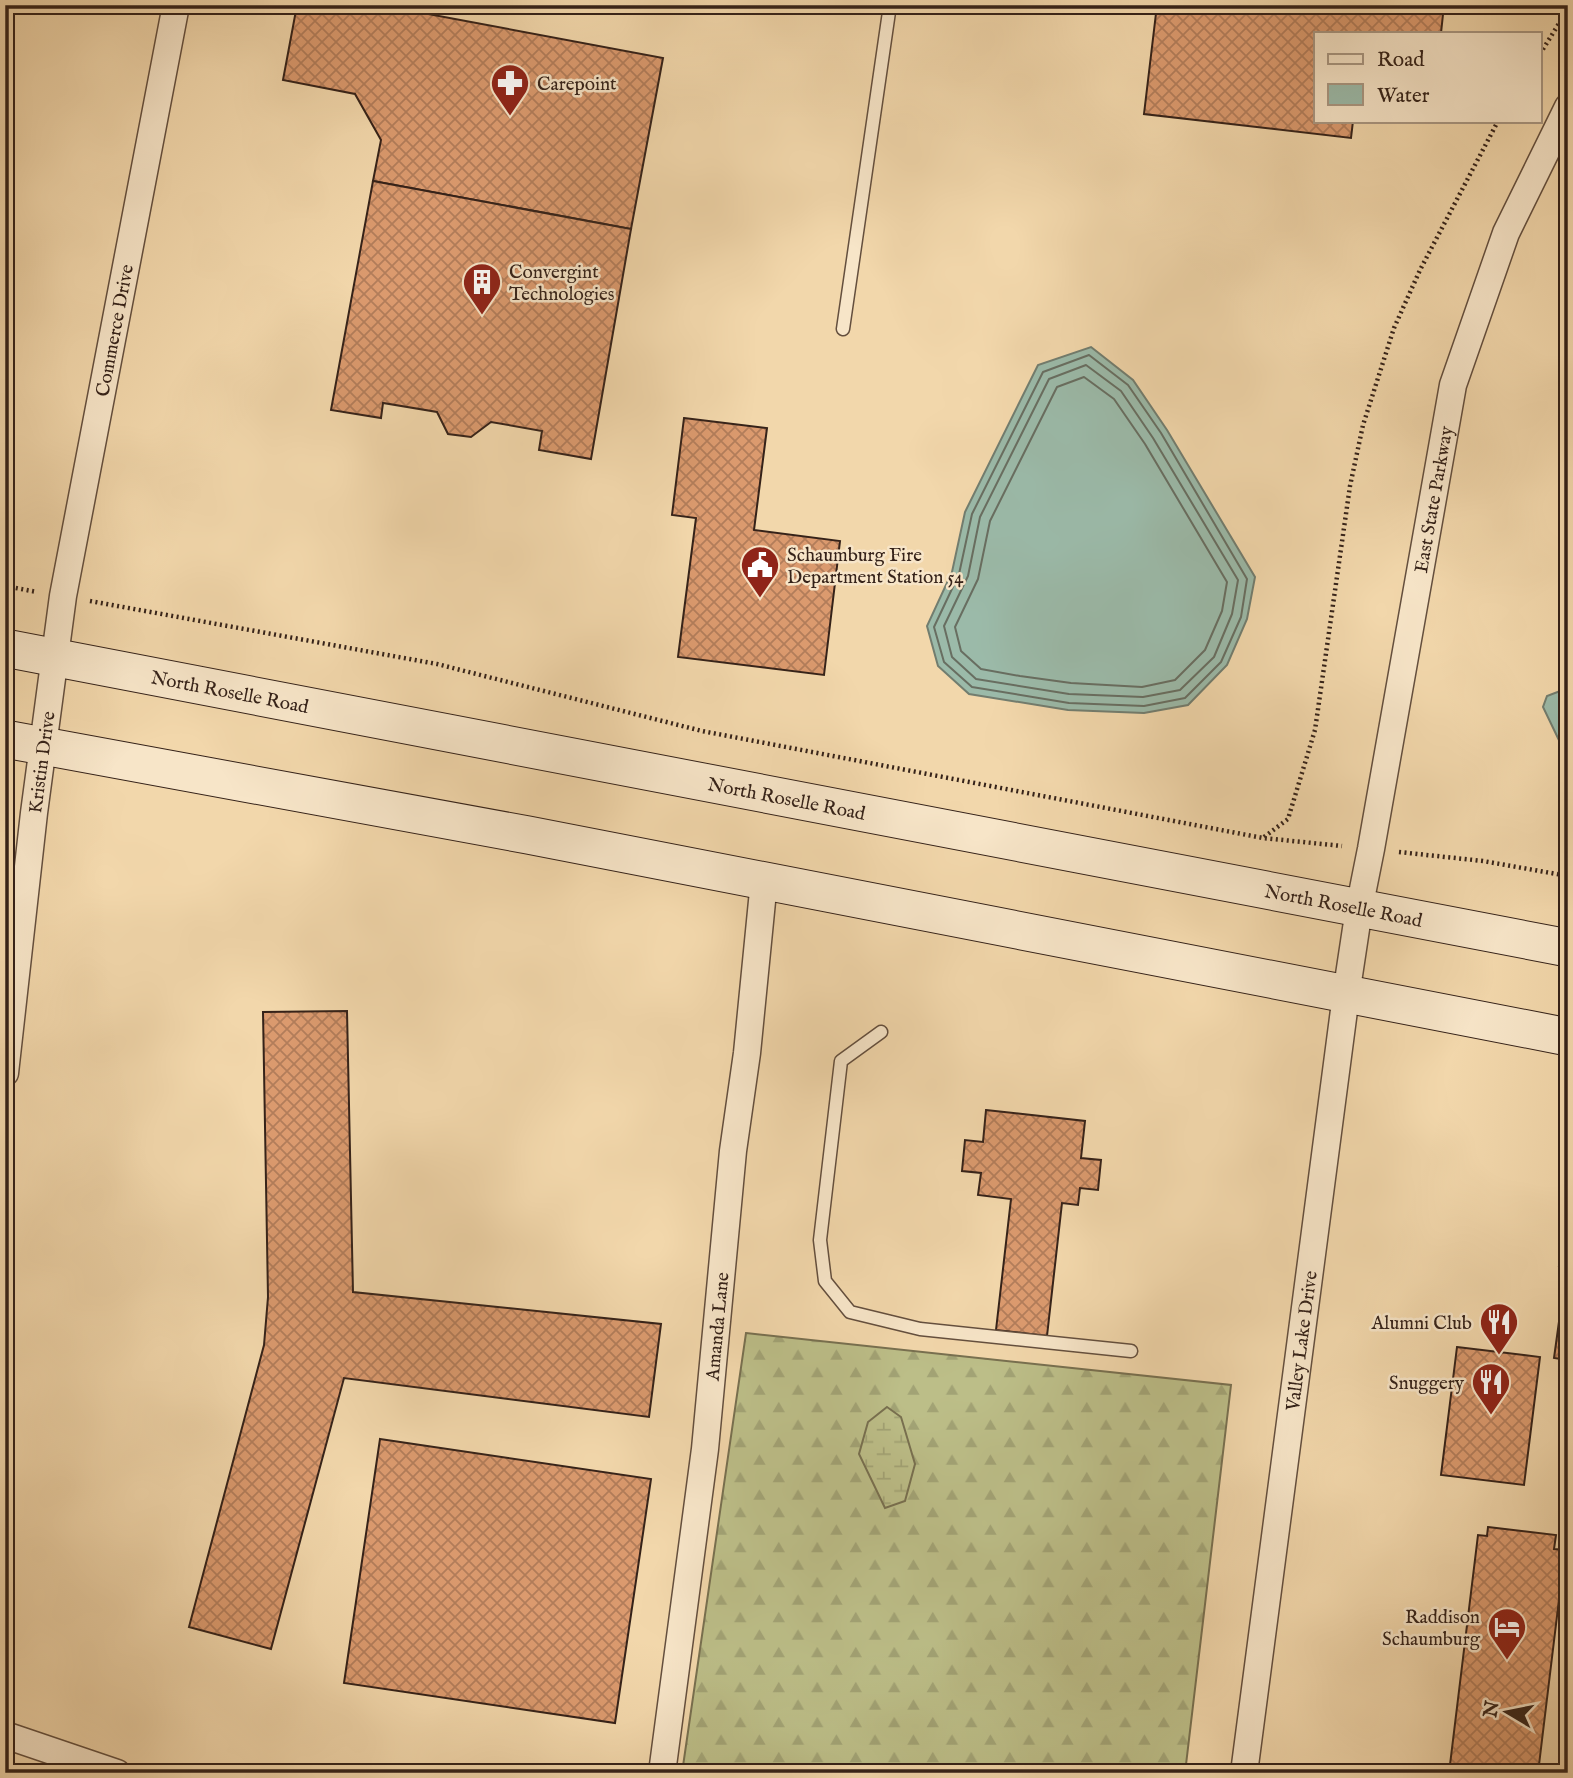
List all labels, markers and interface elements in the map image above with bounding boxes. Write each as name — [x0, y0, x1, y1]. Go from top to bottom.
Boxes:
legend — [1314, 32, 1542, 122]
text: Road — [1377, 47, 1425, 74]
pharmacy icon: Carepoint — [489, 62, 531, 117]
place label: Carepoint — [537, 73, 617, 97]
text: Water — [1377, 83, 1430, 110]
building icon: Convergint Technologies — [461, 261, 503, 316]
place label: Convergint Technologies — [509, 261, 615, 307]
street label: Commerce Drive — [91, 262, 140, 399]
street label: East State Parkway — [1410, 424, 1460, 575]
public building icon: Schaumburg Fire Department Station 54 — [739, 544, 781, 599]
place label: Schaumburg Fire Department Station 54 — [787, 544, 964, 590]
street label: North Roselle Road — [149, 666, 311, 720]
street label: Kristin Drive — [24, 710, 62, 815]
street label: North Roselle Road — [705, 773, 868, 827]
street label: North Roselle Road — [1262, 880, 1425, 934]
street label: Valley Lake Drive — [1281, 1269, 1324, 1413]
street label: Amanda Lane — [701, 1271, 736, 1383]
restaurant icon: Alumni Club — [1478, 1301, 1520, 1356]
place label: Alumni Club — [1370, 1312, 1472, 1336]
restaurant icon: Snuggery — [1470, 1361, 1512, 1416]
place label: Snuggery — [1389, 1372, 1465, 1396]
place label: Raddison Schaumburg — [1382, 1606, 1481, 1652]
hotel icon: Raddison Schaumburg — [1486, 1606, 1528, 1661]
north arrow — [1472, 1676, 1542, 1746]
text: N — [1479, 1699, 1506, 1721]

